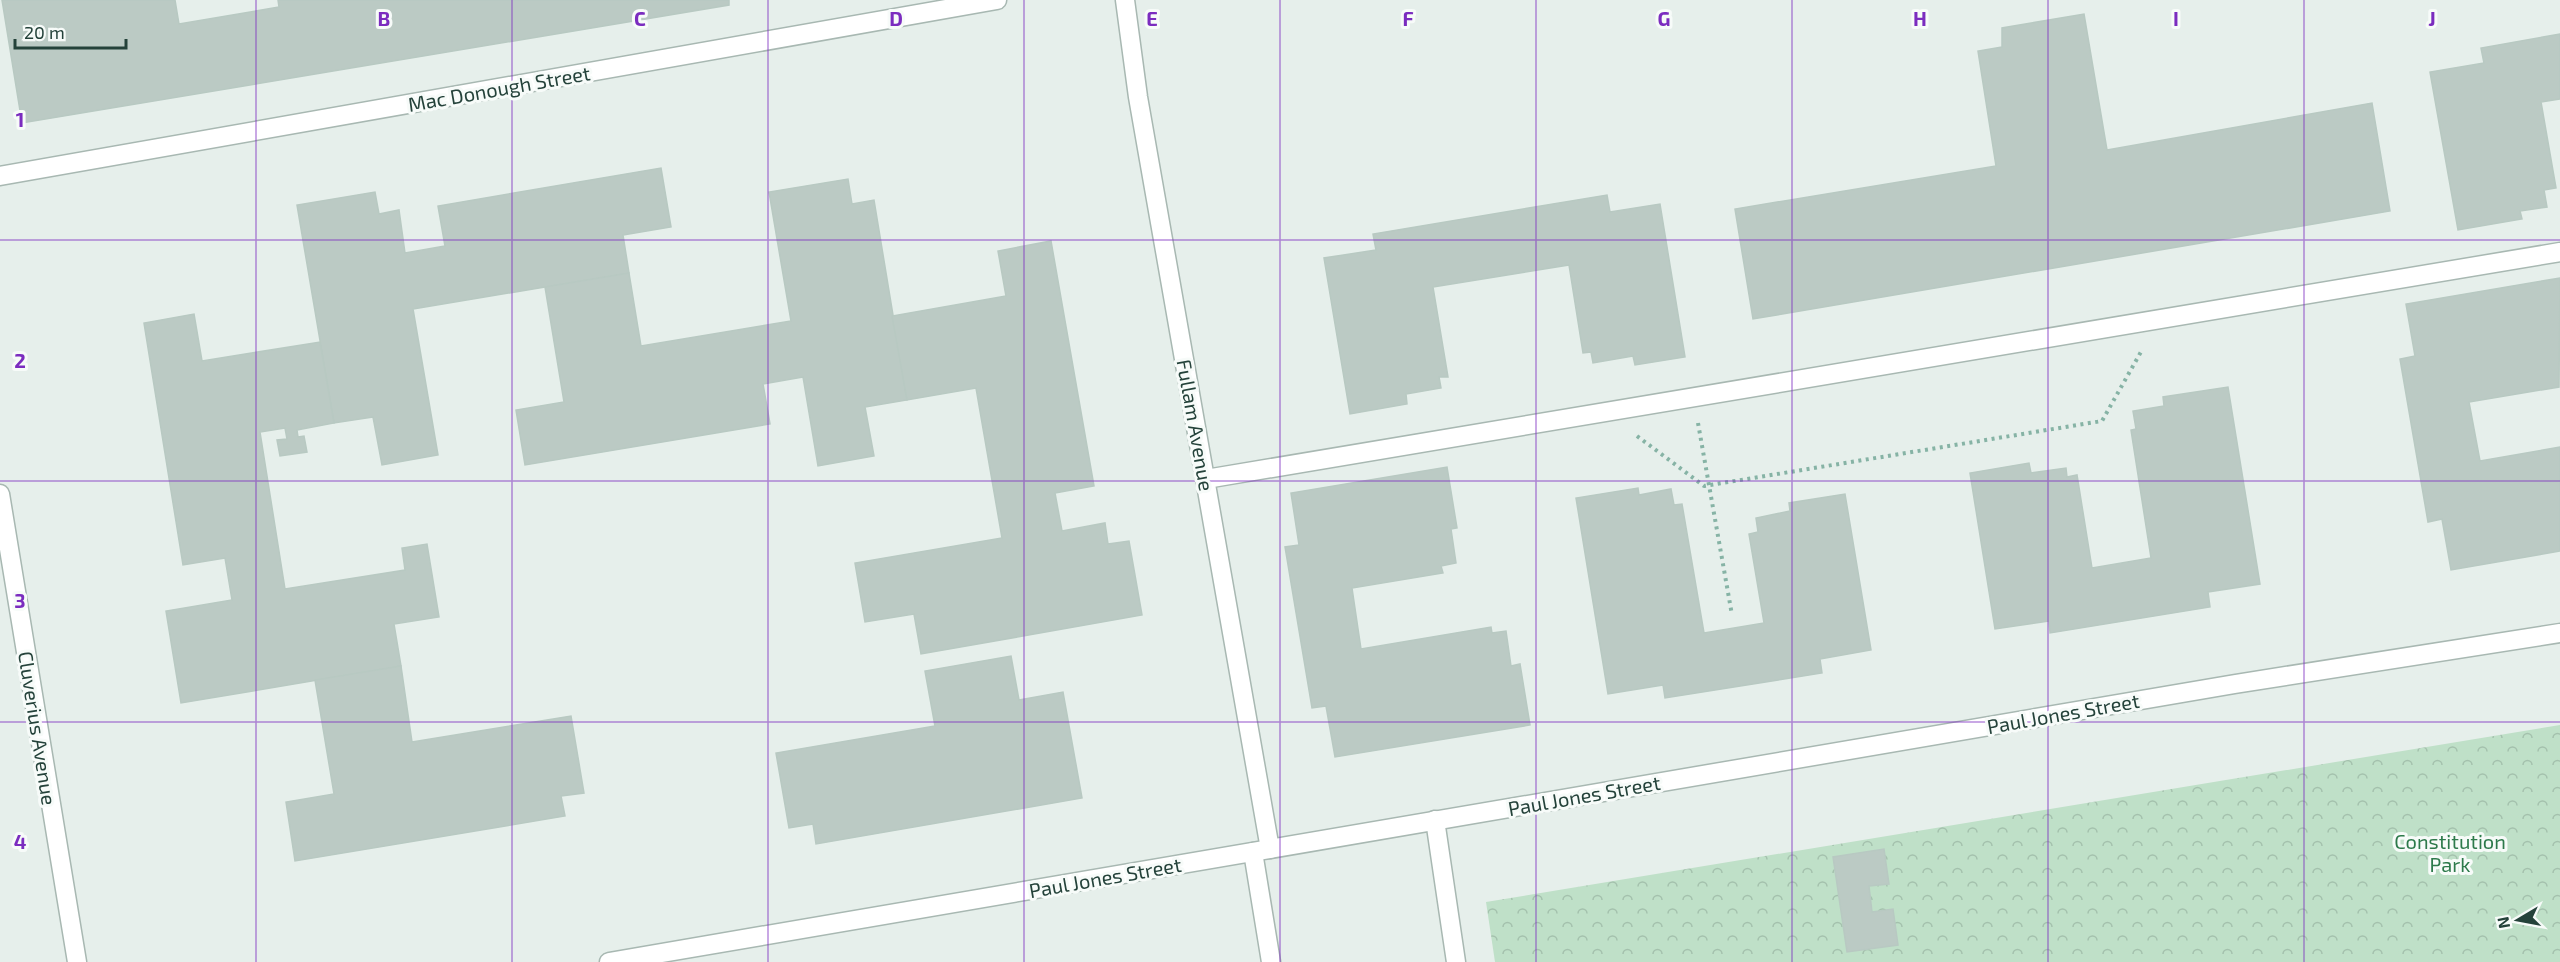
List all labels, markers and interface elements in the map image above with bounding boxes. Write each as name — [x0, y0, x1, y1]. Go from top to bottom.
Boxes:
text: B — [378, 6, 390, 30]
text: C — [634, 6, 646, 30]
text: D — [889, 6, 903, 30]
text: E — [1146, 6, 1158, 30]
text: F — [1402, 6, 1414, 30]
text: G — [1658, 6, 1670, 30]
text: H — [1913, 6, 1927, 30]
text: I — [2173, 6, 2179, 30]
text: J — [2428, 6, 2436, 30]
scale bar — [15, 12, 126, 50]
text: 20 m — [24, 21, 65, 43]
street label: Mac Donough Street — [406, 60, 592, 116]
text: 1 — [16, 107, 24, 131]
text: 2 — [14, 348, 26, 372]
street label: Fullam Avenue — [1173, 357, 1219, 493]
text: 3 — [14, 588, 26, 612]
street label: Cluverius Avenue — [14, 649, 62, 807]
street label: Paul Jones Street — [1985, 688, 2141, 738]
street label: Paul Jones Street — [1506, 770, 1662, 820]
text: 4 — [14, 829, 27, 853]
park label: Constitution Park — [2394, 829, 2506, 876]
street label: Paul Jones Street — [1027, 852, 1183, 902]
north arrow — [2488, 890, 2548, 950]
text: N — [2492, 915, 2513, 930]

